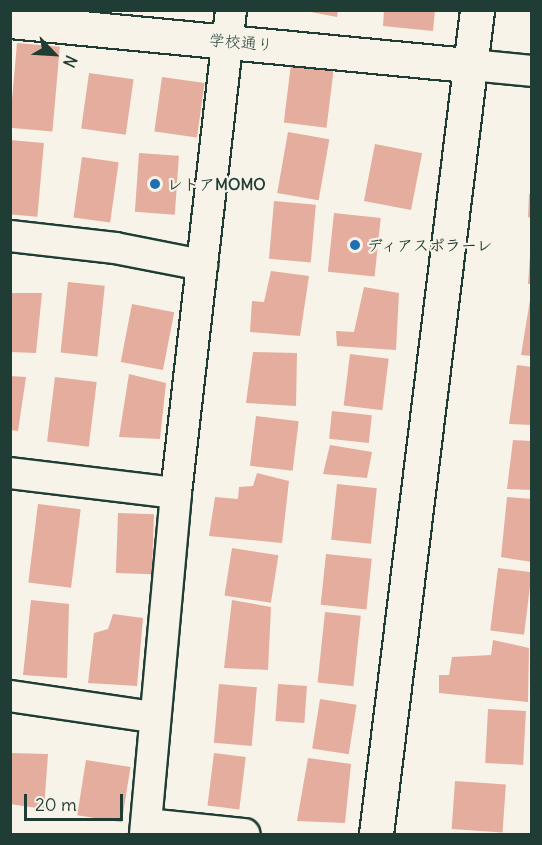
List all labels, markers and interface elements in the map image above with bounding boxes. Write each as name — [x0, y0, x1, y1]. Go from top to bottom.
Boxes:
north arrow — [24, 24, 84, 84]
street label: 学校通り — [208, 30, 274, 54]
text: N — [59, 52, 82, 71]
place label: レトアMOMO — [167, 174, 266, 194]
marker: レトアMOMO — [148, 177, 162, 191]
place label: ディアスポラーレ — [367, 235, 495, 255]
marker: ディアスポラーレ — [348, 238, 362, 252]
scale bar — [27, 782, 126, 820]
text: 20 m — [35, 793, 77, 816]

